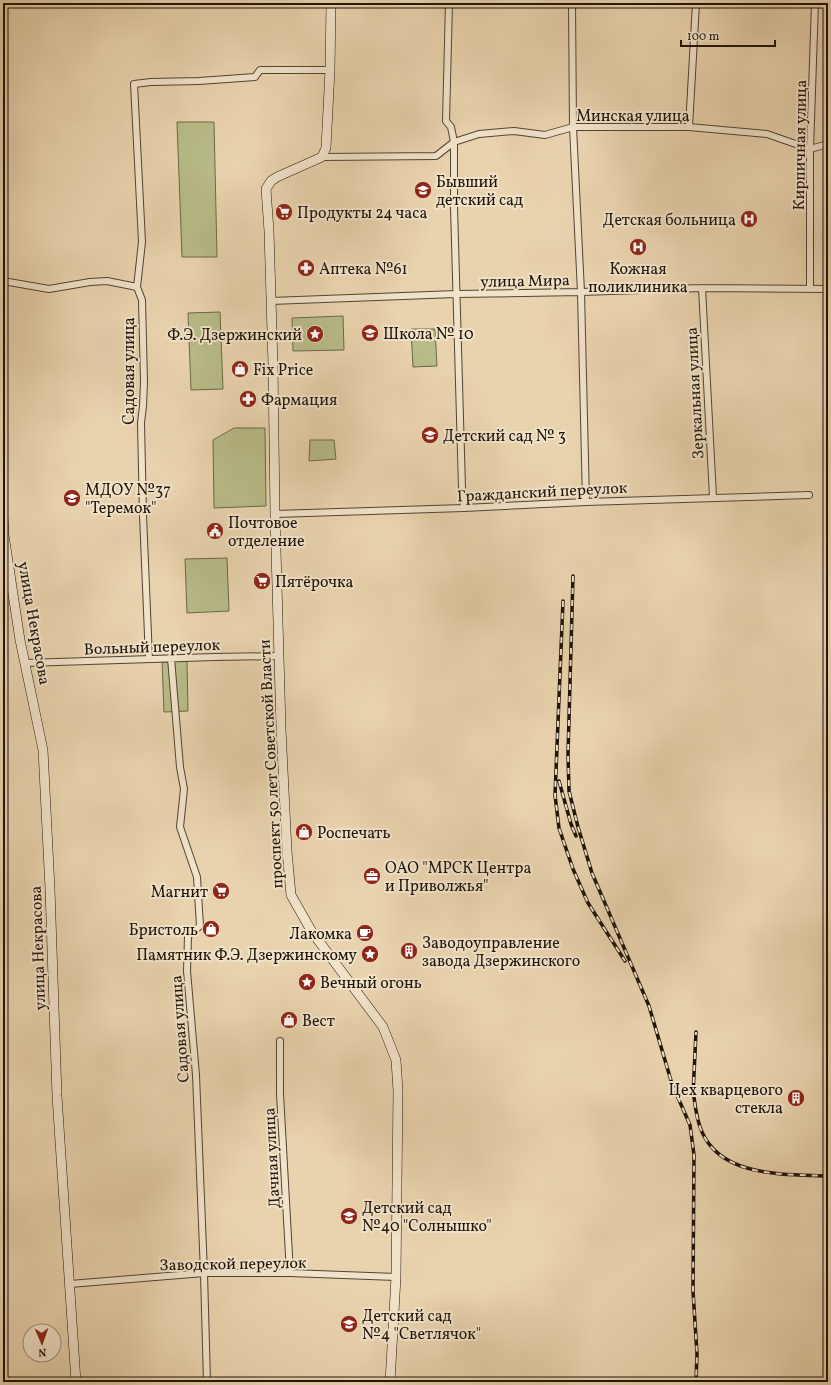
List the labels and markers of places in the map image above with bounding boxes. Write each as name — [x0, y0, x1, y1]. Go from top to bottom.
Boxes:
place label: Бывший детский сад — [436, 172, 523, 212]
school or university icon: Бывший детский сад — [413, 180, 433, 200]
supermarket icon: Продукты 24 часа — [274, 202, 294, 222]
place label: Продукты 24 часа — [297, 203, 427, 225]
hospital icon: Детская больница — [739, 209, 759, 229]
place label: Детская больница — [603, 210, 736, 232]
hospital icon: Кожная поликлиника — [628, 237, 648, 257]
pharmacy icon: Аптека №61 — [296, 258, 316, 278]
place label: Аптека №61 — [319, 259, 408, 281]
place label: Кожная поликлиника — [588, 259, 688, 299]
school or university icon: Школа № 10 — [360, 323, 380, 343]
place icon: Ф.Э. Дзержинский — [305, 324, 325, 344]
place label: Школа № 10 — [383, 324, 474, 346]
place label: Ф.Э. Дзержинский — [167, 325, 302, 347]
shop icon: Fix Price — [230, 359, 250, 379]
place label: Fix Price — [253, 360, 313, 382]
pharmacy icon: Фармация — [238, 389, 258, 409]
place label: Фармация — [261, 390, 337, 412]
school or university icon: Детский сад № 3 — [420, 425, 440, 445]
place label: Детский сад № 3 — [443, 426, 566, 448]
place label: МДОУ №37 "Теремок" — [85, 480, 171, 520]
school or university icon: МДОУ №37 "Теремок" — [62, 488, 82, 508]
place label: Почтовое отделение — [228, 513, 304, 553]
public building icon: Почтовое отделение — [205, 521, 225, 541]
supermarket icon: Пятёрочка — [252, 571, 272, 591]
place label: Пятёрочка — [275, 572, 354, 594]
shop icon: Роспечать — [294, 822, 314, 842]
place label: Роспечать — [317, 823, 390, 845]
place label: ОАО "МРСК Центра и Приволжья" — [385, 858, 531, 898]
office icon: ОАО "МРСК Центра и Приволжья" — [362, 866, 382, 886]
supermarket icon: Магнит — [211, 881, 231, 901]
place label: Магнит — [151, 882, 208, 904]
shop icon: Бристоль — [201, 919, 221, 939]
place label: Бристоль — [129, 920, 198, 942]
cafe icon: Лакомка — [355, 923, 375, 943]
place label: Лакомка — [289, 924, 352, 946]
place label: Заводоуправление завода Дзержинского — [422, 933, 580, 973]
building icon: Заводоуправление завода Дзержинского — [399, 941, 419, 961]
place icon: Памятник Ф.Э. Дзержинскому — [360, 944, 380, 964]
place label: Памятник Ф.Э. Дзержинскому — [136, 945, 357, 967]
place icon: Вечный огонь — [297, 972, 317, 992]
place label: Вечный огонь — [320, 973, 422, 995]
shop icon: Вест — [279, 1010, 299, 1030]
place label: Вест — [302, 1011, 335, 1033]
place label: Цех кварцевого стекла — [668, 1080, 783, 1120]
building icon: Цех кварцевого стекла — [786, 1088, 806, 1108]
place label: Детский сад №40 "Солнышко" — [362, 1198, 492, 1238]
school or university icon: Детский сад №40 "Солнышко" — [339, 1206, 359, 1226]
place label: Детский сад №4 "Светлячок" — [362, 1306, 481, 1346]
school or university icon: Детский сад №4 "Светлячок" — [339, 1314, 359, 1334]

